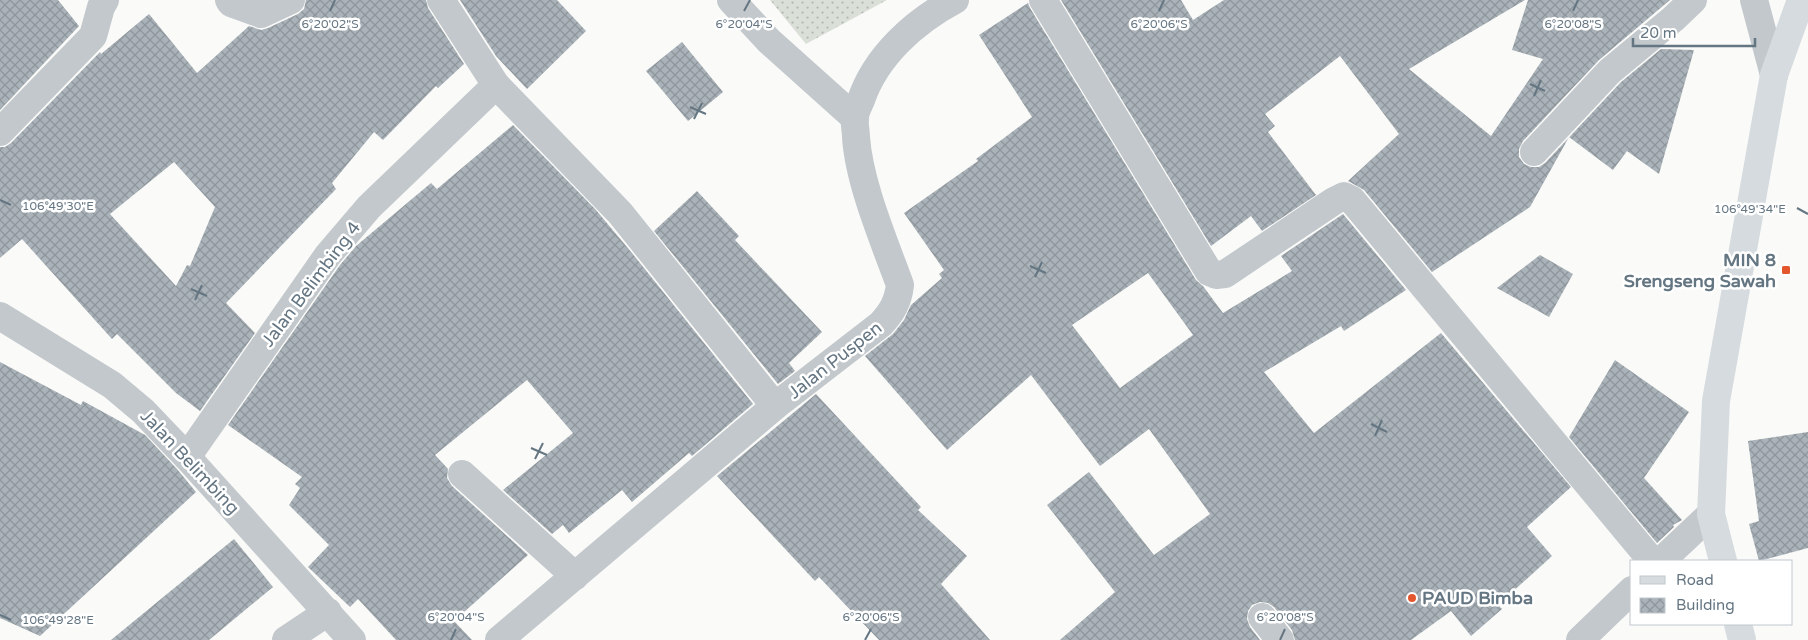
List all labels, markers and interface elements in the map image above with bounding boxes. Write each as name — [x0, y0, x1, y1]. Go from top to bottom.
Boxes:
scale bar — [1633, 15, 1756, 47]
text: 6°20'02"S — [301, 17, 359, 31]
text: 6°20'04"S — [715, 17, 773, 31]
text: 6°20'06"S — [1130, 17, 1188, 31]
text: 6°20'08"S — [1544, 17, 1602, 31]
text: 20 m — [1640, 24, 1677, 42]
text: 106°49'30"E — [22, 199, 94, 213]
text: 106°49'34"E — [1714, 202, 1786, 216]
street label: Jalan Belimbing 4 — [257, 217, 365, 351]
place label: MIN 8 Srengseng Sawah — [1624, 249, 1776, 292]
marker: MIN 8 Srengseng Sawah — [1780, 264, 1792, 276]
street label: Jalan Puspen — [784, 317, 886, 403]
street label: Jalan Belimbing — [136, 405, 244, 519]
legend — [1630, 560, 1793, 625]
text: Road — [1676, 571, 1714, 589]
place label: PAUD Bimba — [1422, 587, 1533, 609]
marker: PAUD Bimba — [1406, 592, 1418, 604]
text: Building — [1676, 596, 1735, 614]
text: 6°20'04"S — [427, 610, 485, 624]
text: 6°20'06"S — [842, 610, 900, 624]
text: 6°20'08"S — [1256, 610, 1314, 624]
text: 106°49'28"E — [22, 613, 94, 627]

